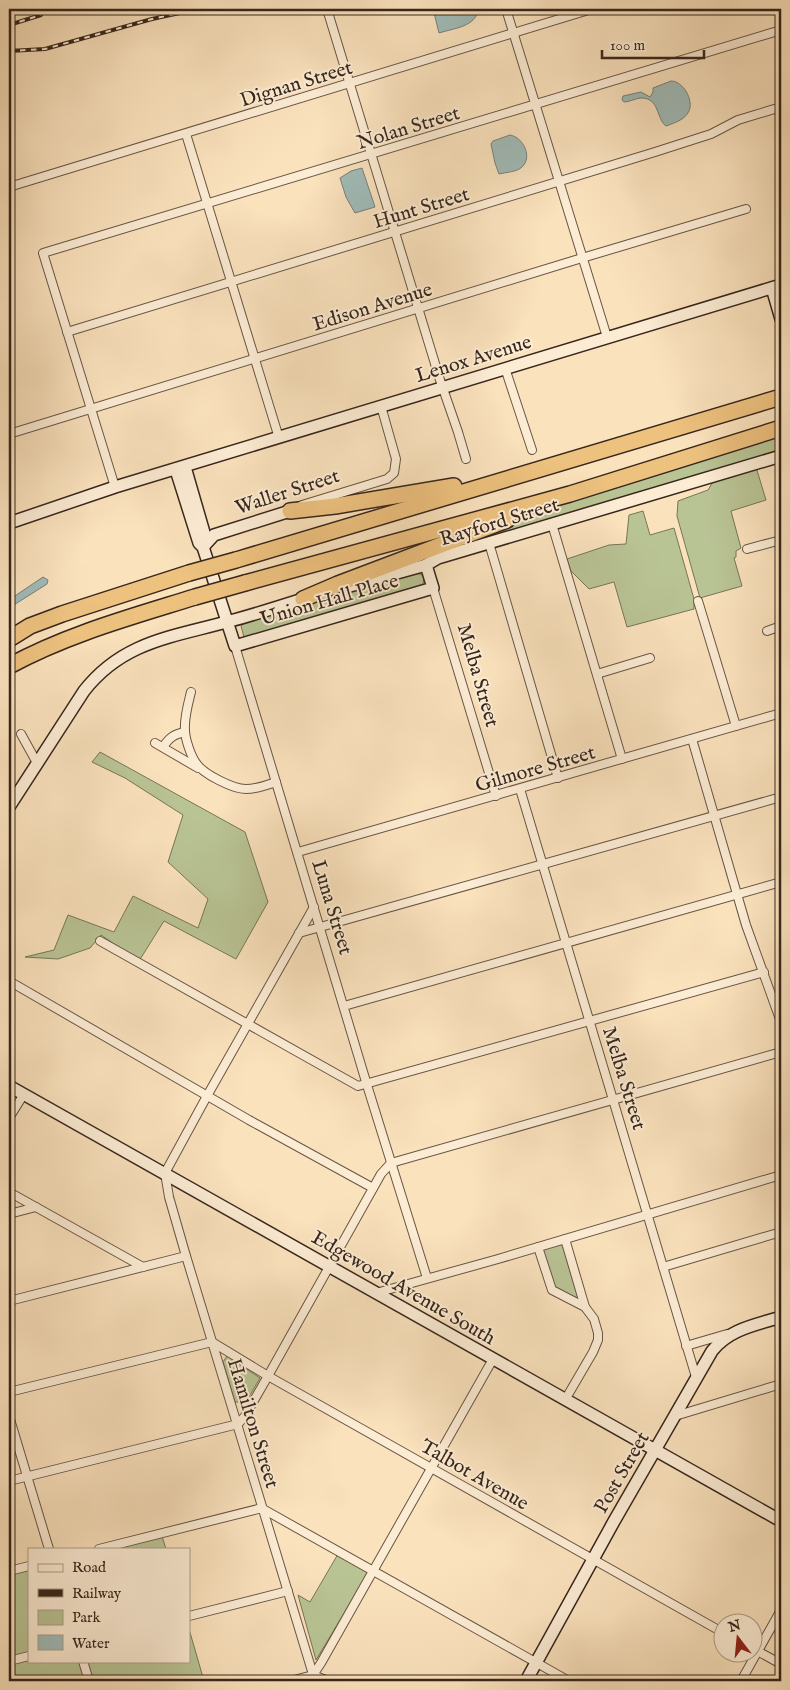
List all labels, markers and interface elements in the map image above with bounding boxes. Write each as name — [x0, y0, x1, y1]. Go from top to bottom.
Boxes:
scale bar — [602, 28, 705, 60]
text: 100 m — [610, 36, 646, 55]
street label: Dignan Street — [237, 55, 356, 113]
street label: Nolan Street — [354, 101, 463, 156]
street label: Hunt Street — [371, 182, 472, 235]
street label: Edison Avenue — [310, 277, 435, 337]
street label: Lenox Avenue — [412, 330, 534, 389]
street label: Waller Street — [232, 464, 343, 521]
street label: Rayford Street — [437, 492, 562, 552]
street label: Union Hall Place — [257, 569, 401, 632]
street label: Melba Street — [451, 621, 504, 730]
street label: Gilmore Street — [473, 740, 598, 798]
street label: Luna Street — [305, 857, 358, 958]
street label: Melba Street — [596, 1024, 651, 1133]
street label: Edgewood Avenue South — [307, 1225, 500, 1351]
street label: Hamilton Street — [221, 1356, 284, 1491]
street label: Post Street — [589, 1427, 656, 1518]
street label: Talbot Avenue — [416, 1434, 533, 1516]
legend — [28, 1548, 190, 1662]
text: Road — [72, 1558, 107, 1577]
text: Railway — [72, 1584, 122, 1603]
text: Park — [72, 1608, 102, 1627]
north arrow — [712, 1612, 762, 1662]
text: N — [725, 1616, 743, 1637]
text: Water — [72, 1634, 110, 1653]

